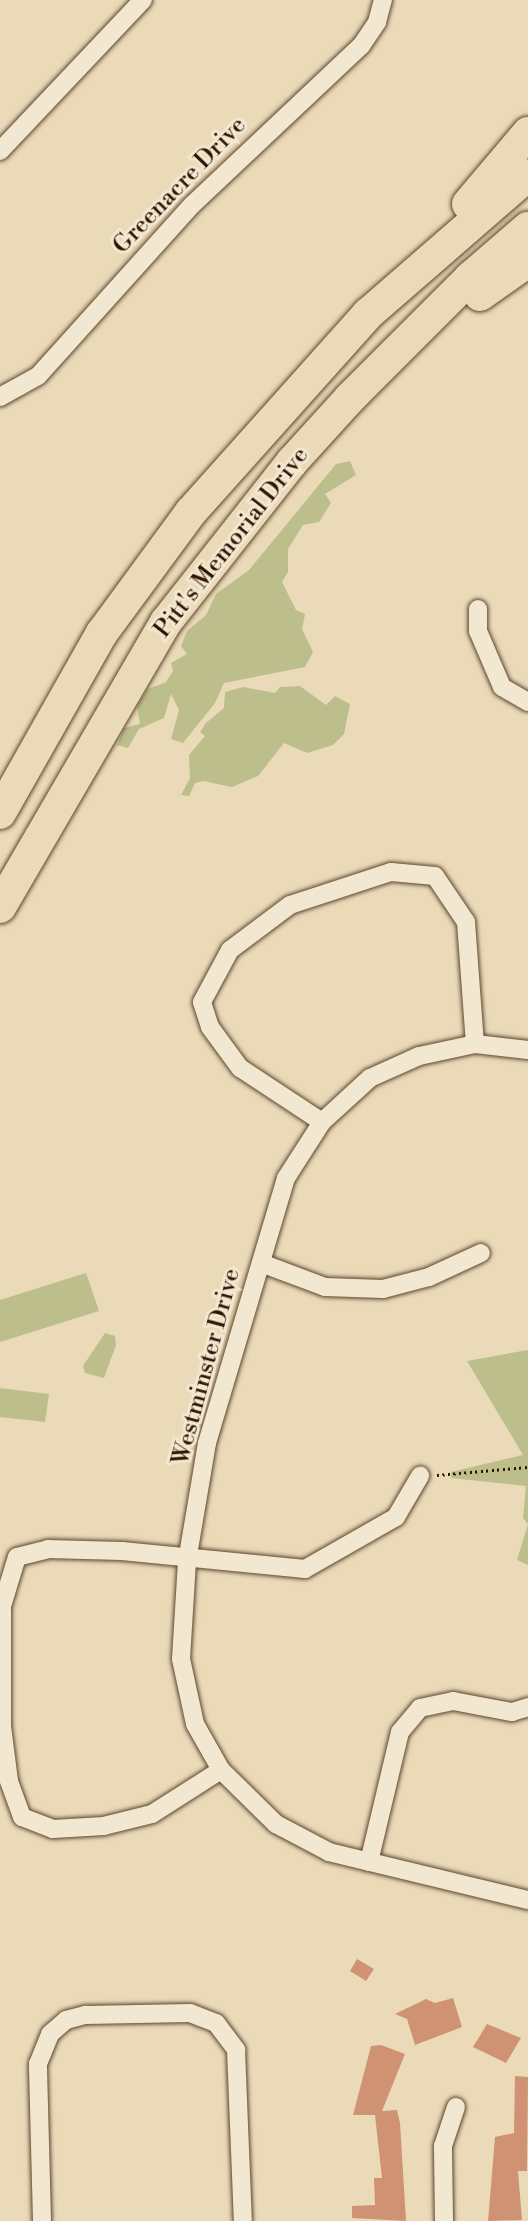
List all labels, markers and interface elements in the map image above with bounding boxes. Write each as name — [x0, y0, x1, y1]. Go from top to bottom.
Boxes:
street label: Greenacre Drive — [107, 112, 253, 260]
street label: Pitt's Memorial Drive — [149, 442, 315, 644]
street label: Westminster Drive — [167, 1266, 247, 1468]

